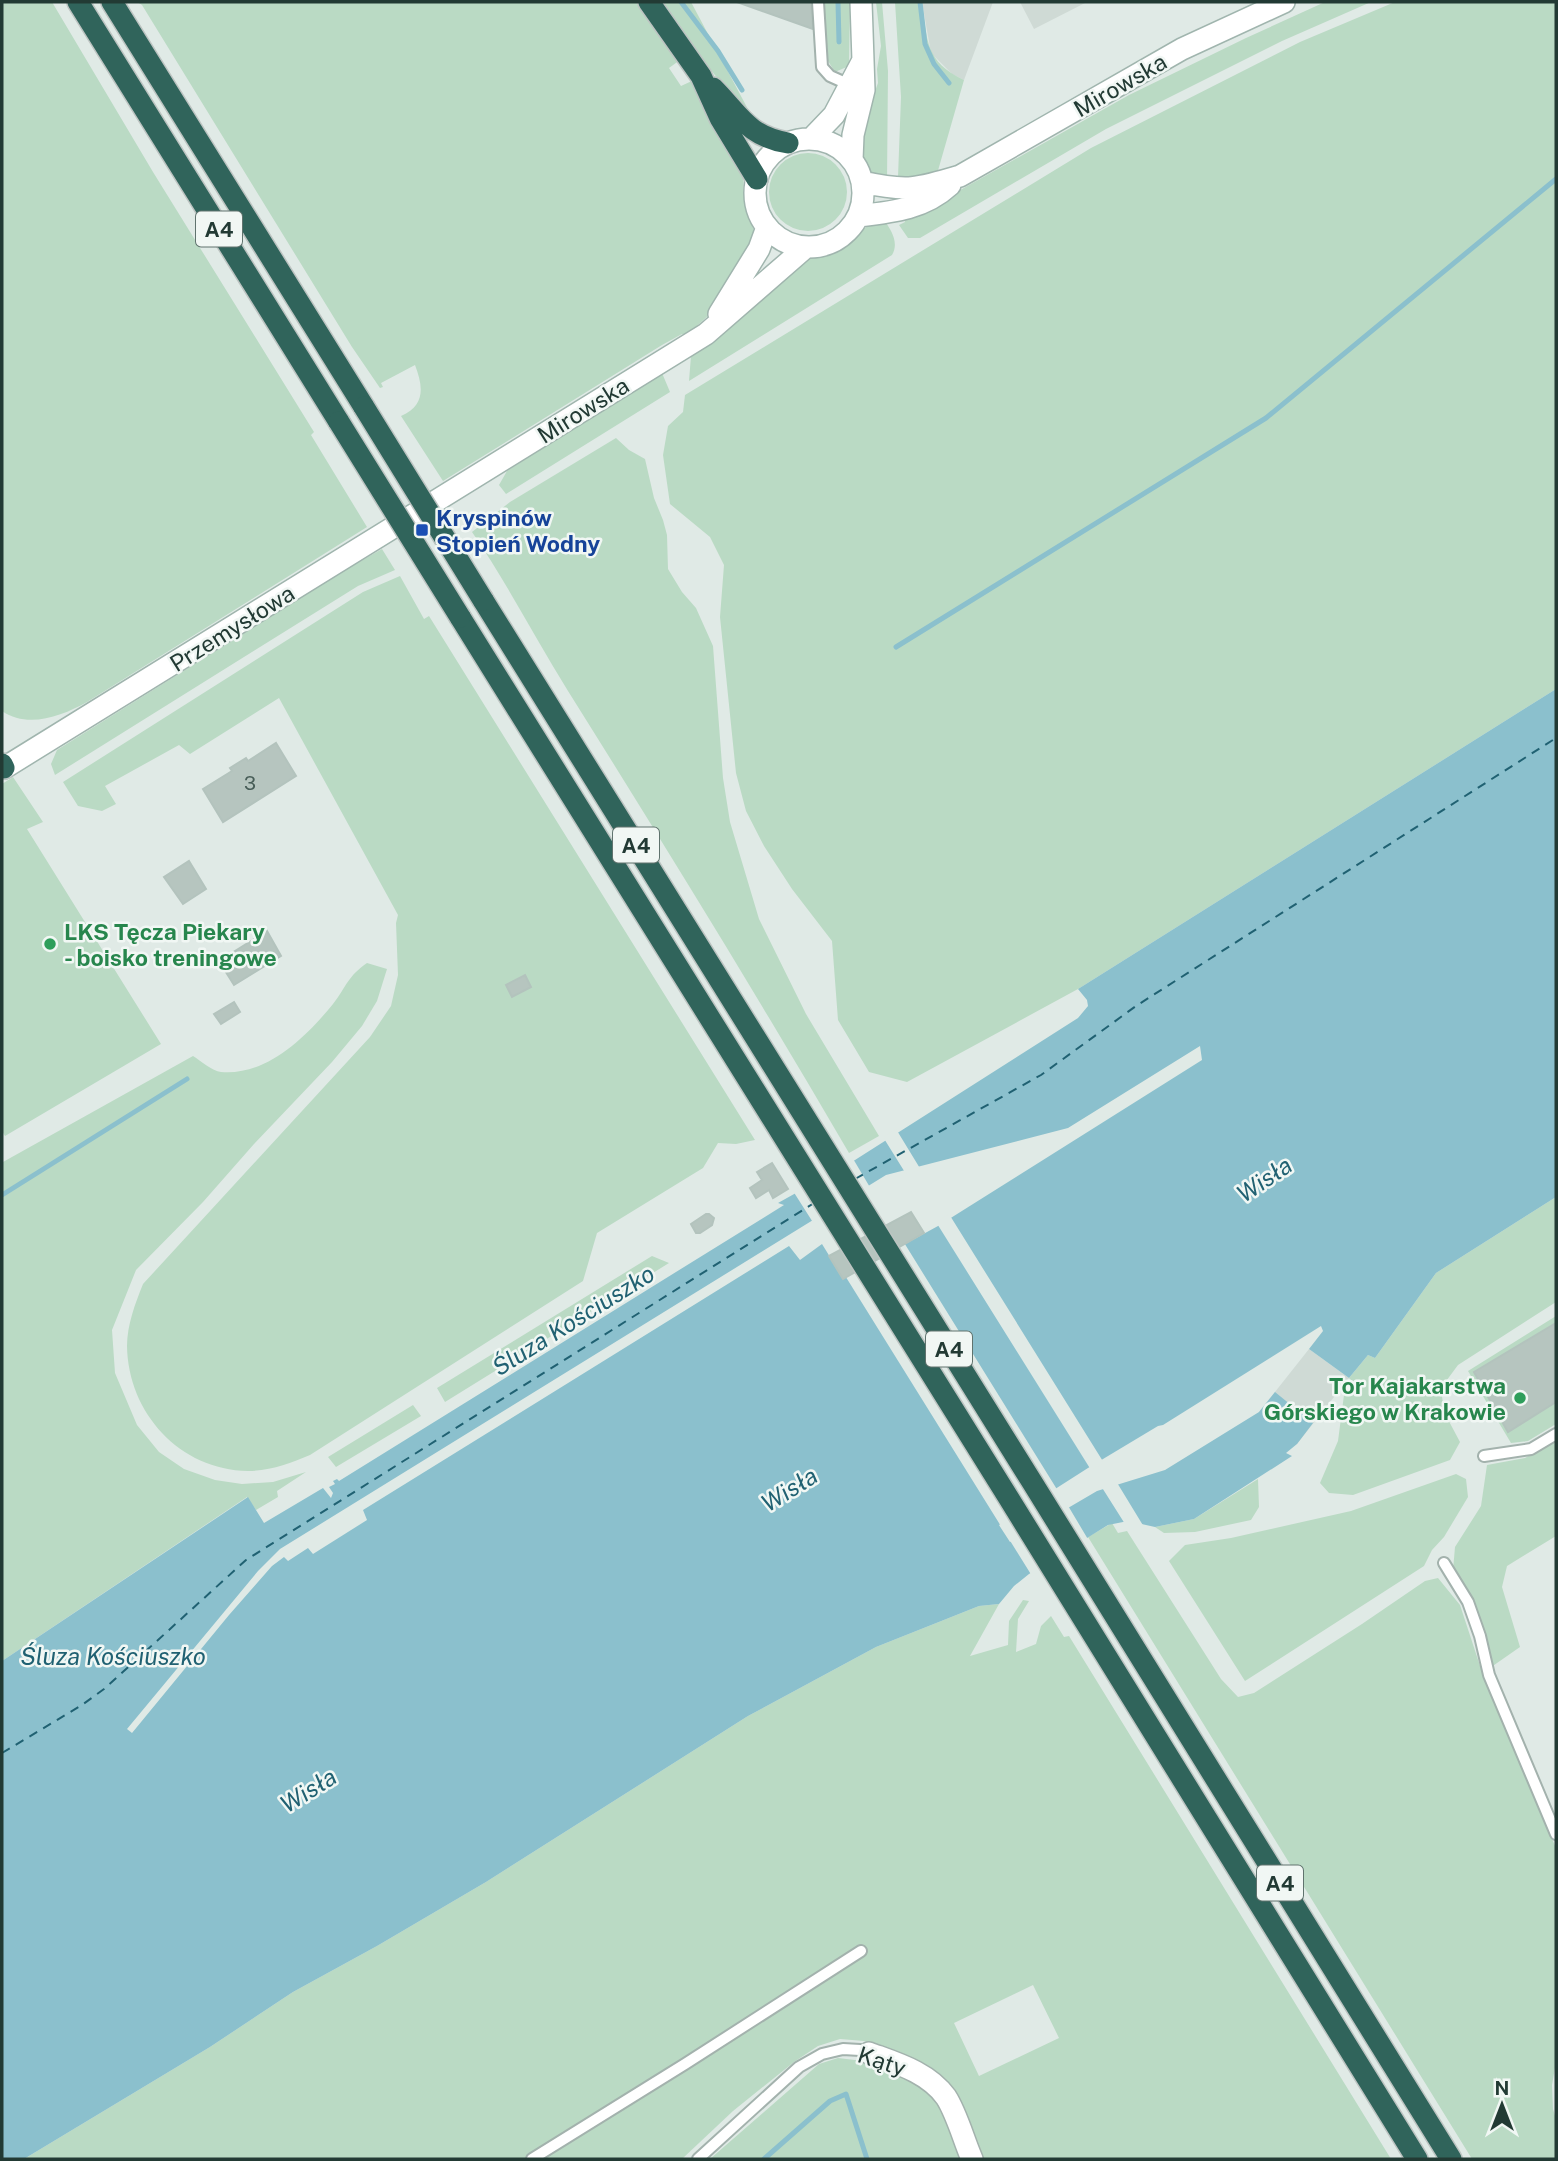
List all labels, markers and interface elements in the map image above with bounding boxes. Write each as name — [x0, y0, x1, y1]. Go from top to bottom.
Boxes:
street label: Mirowska — [1069, 48, 1171, 122]
road number: A4 — [196, 212, 242, 246]
street label: Mirowska — [532, 371, 634, 449]
place label: Kryspinów Stopień Wodny — [436, 504, 600, 557]
marker: Kryspinów Stopień Wodny — [414, 522, 430, 538]
street label: Przemysłowa — [165, 579, 299, 677]
house number: 3 — [244, 772, 256, 794]
road number: A4 — [613, 828, 659, 862]
place label: LKS Tęcza Piekary - boisko treningowe — [64, 918, 277, 971]
marker: LKS Tęcza Piekary - boisko treningowe — [42, 936, 58, 952]
water label: Wisła — [1231, 1150, 1297, 1208]
water label: Śluza Kościuszko — [486, 1258, 659, 1381]
road number: A4 — [926, 1332, 972, 1366]
place label: Tor Kajakarstwa Górskiego w Krakowie — [1264, 1372, 1506, 1425]
marker: Tor Kajakarstwa Górskiego w Krakowie — [1512, 1390, 1528, 1406]
water label: Wisła — [756, 1461, 822, 1517]
water label: Śluza Kościuszko — [20, 1641, 206, 1670]
water label: Wisła — [275, 1762, 341, 1818]
road number: A4 — [1257, 1866, 1303, 1900]
street label: Kąty — [855, 2041, 909, 2081]
north arrow — [1467, 2070, 1537, 2140]
text: N — [1495, 2077, 1509, 2099]

